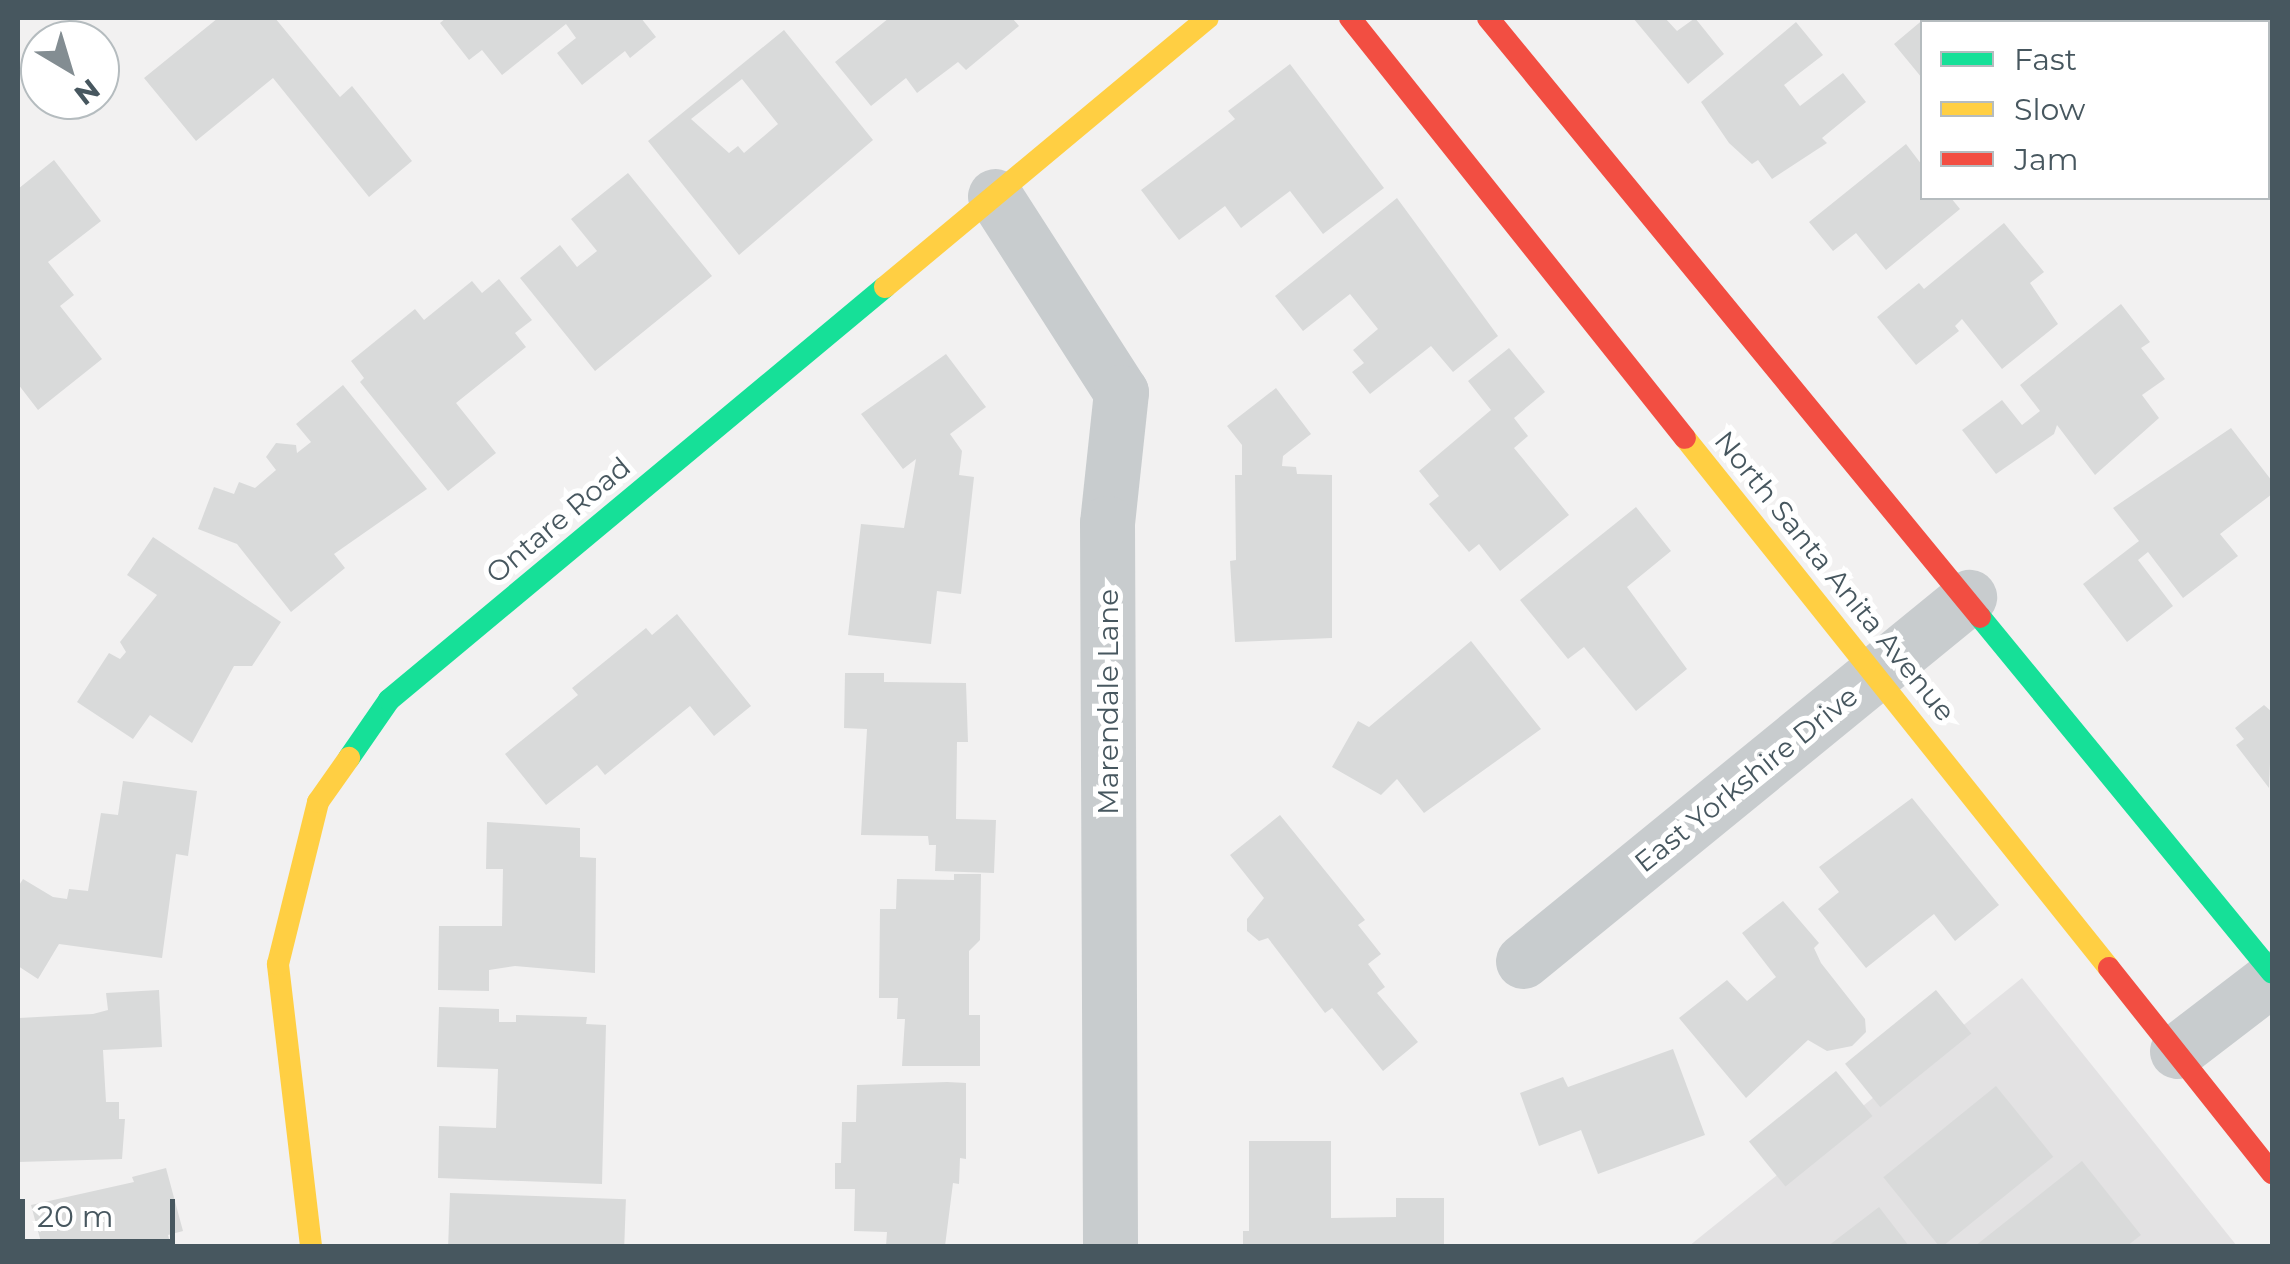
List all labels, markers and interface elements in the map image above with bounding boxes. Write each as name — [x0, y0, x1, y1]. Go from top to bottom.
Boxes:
north arrow — [20, 20, 120, 120]
legend — [1920, 20, 2270, 200]
text: Fast — [2014, 41, 2077, 78]
text: N — [68, 72, 107, 112]
text: Slow — [2014, 91, 2085, 128]
text: Jam — [2014, 141, 2079, 178]
street label: North Santa Anita Avenue — [1708, 424, 1962, 728]
street label: Ontare Road — [479, 450, 637, 590]
street label: Marendale Lane — [1091, 589, 1125, 815]
street label: East Yorkshire Drive — [1628, 679, 1864, 879]
scale bar — [25, 1179, 180, 1241]
text: 20 m — [37, 1198, 114, 1235]

